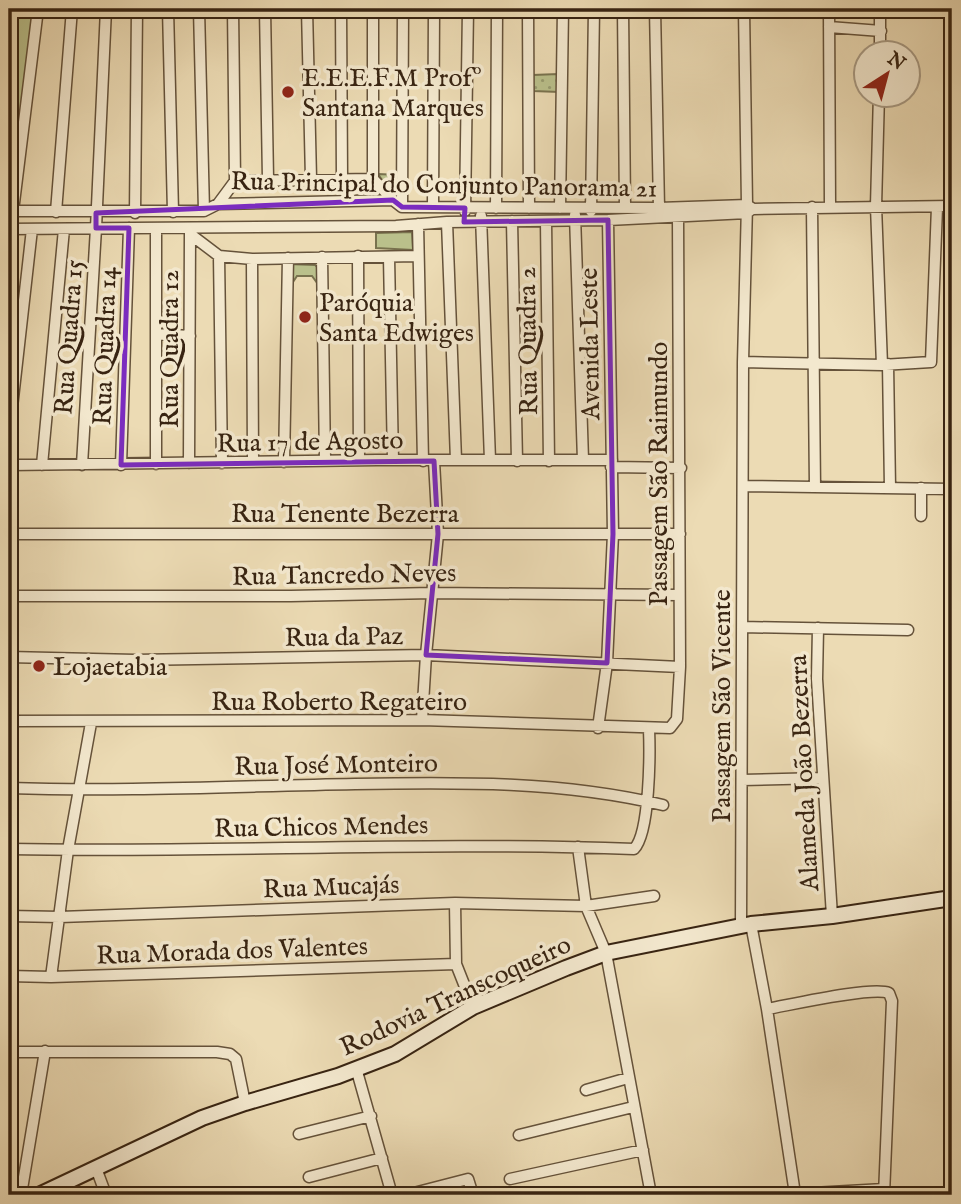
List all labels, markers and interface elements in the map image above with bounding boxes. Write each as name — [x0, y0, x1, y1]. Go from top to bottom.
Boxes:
north arrow — [852, 38, 922, 108]
text: N — [881, 47, 910, 77]
place label: E.E.E.F.M Profº Santana Marques — [302, 62, 484, 125]
marker: E.E.E.F.M Profº Santana Marques — [280, 84, 296, 100]
street label: Rua Principal do Conjunto Panorama 21 — [230, 165, 658, 206]
street label: Rua Quadra 15 — [48, 258, 91, 416]
street label: Rua Quadra 14 — [86, 266, 125, 426]
street label: Rua Quadra 2 — [511, 266, 546, 416]
street label: Avenida Leste — [573, 267, 608, 421]
street label: Rua Quadra 12 — [154, 270, 187, 428]
place label: Paróquia Santa Edwiges — [319, 287, 474, 350]
marker: Paróquia Santa Edwiges — [297, 309, 313, 325]
street label: Passagem São Raimundo — [643, 342, 676, 606]
street label: Rua 17 de Agosto — [216, 424, 404, 461]
street label: Rua Tenente Bezerra — [231, 498, 460, 531]
street label: Rua Tancredo Neves — [231, 557, 457, 594]
street label: Passagem São Vicente — [706, 589, 739, 823]
street label: Rua da Paz — [284, 620, 404, 655]
place label: Lojaetabia — [53, 651, 168, 684]
street label: Alameda João Bezerra — [782, 653, 827, 893]
marker: Lojaetabia — [31, 658, 47, 674]
street label: Rua Roberto Regateiro — [211, 686, 467, 719]
street label: Rua José Monteiro — [234, 747, 438, 784]
street label: Rua Chicos Mendes — [214, 809, 428, 846]
street label: Rua Mucajás — [262, 869, 400, 906]
street label: Rodovia Transcoqueiro — [335, 928, 577, 1064]
street label: Rua Morada dos Valentes — [96, 930, 368, 973]

